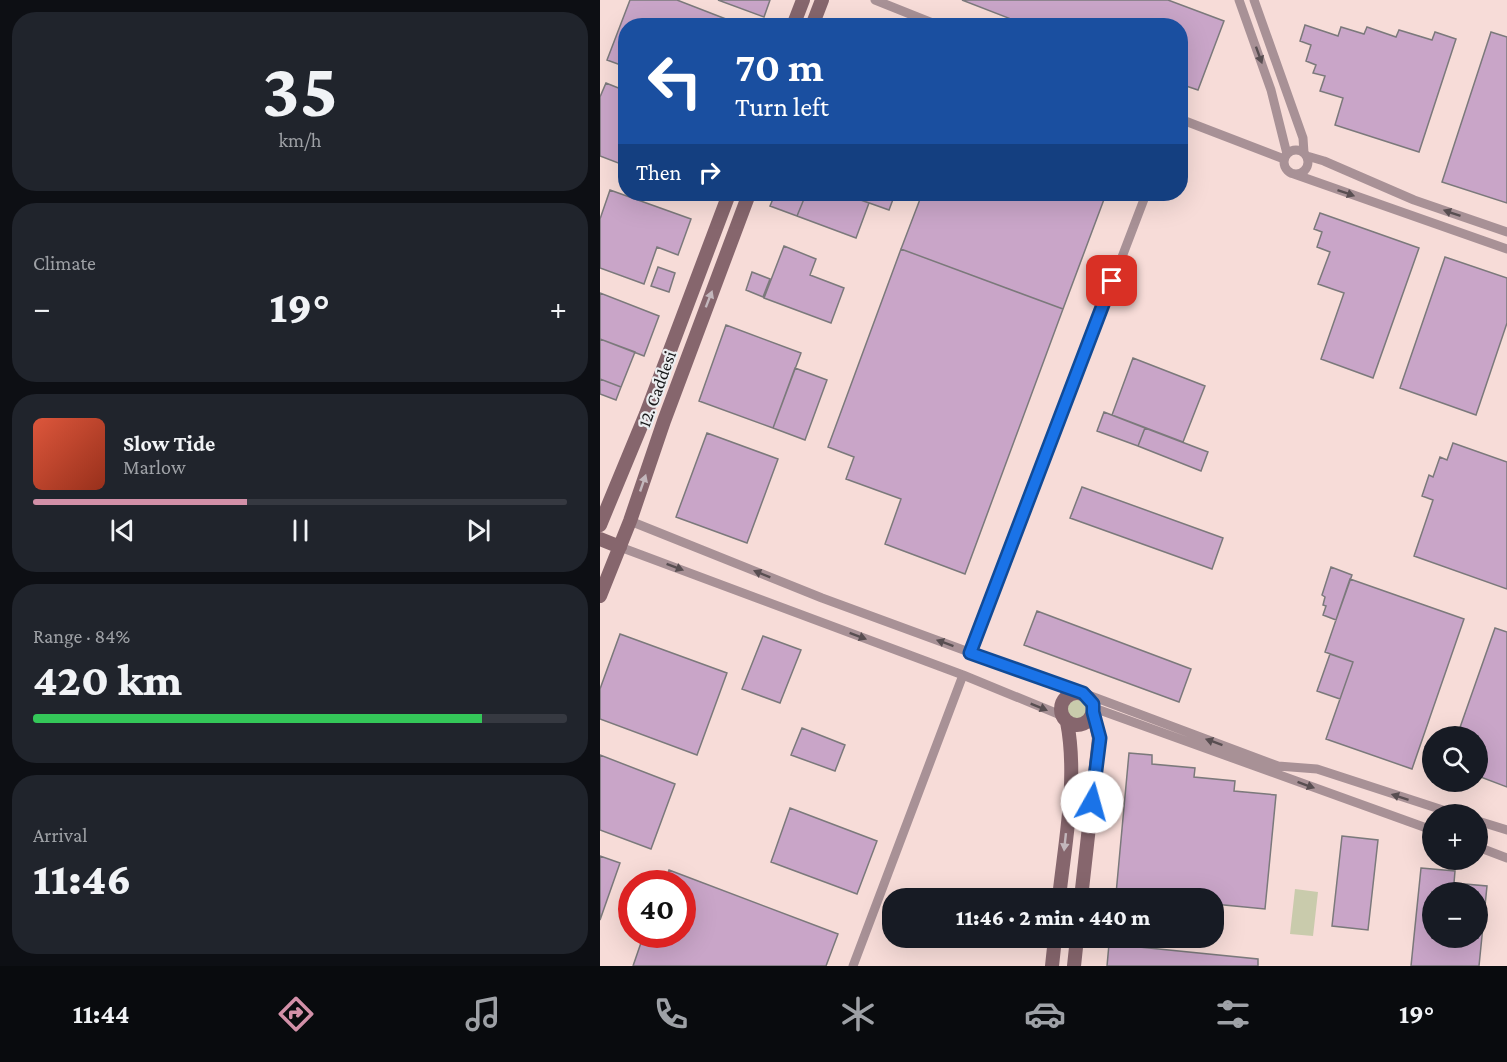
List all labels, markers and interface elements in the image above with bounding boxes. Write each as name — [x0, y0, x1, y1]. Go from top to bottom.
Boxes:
icon: left — [636, 42, 714, 120]
text: 70 m — [735, 43, 824, 90]
text: 35 — [262, 46, 338, 133]
one-way arrow — [1254, 46, 1264, 64]
text: Turn left — [735, 92, 829, 122]
text: km/h — [278, 129, 322, 151]
icon: right — [693, 156, 726, 189]
text: Then — [636, 160, 681, 185]
one-way arrow — [1338, 188, 1356, 198]
one-way arrow — [1443, 207, 1461, 217]
text: Climate — [33, 252, 96, 274]
pin — [1086, 255, 1137, 306]
icon: arrive — [1095, 264, 1128, 297]
text: 19° — [270, 282, 330, 332]
text: − — [33, 289, 50, 326]
text: + — [550, 289, 567, 326]
one-way arrow — [705, 290, 715, 308]
street label: 12. Caddesi — [634, 348, 680, 430]
text: Slow Tide — [123, 431, 215, 456]
text: Marlow — [123, 456, 186, 478]
one-way arrow — [639, 474, 648, 492]
icon: previous — [106, 514, 139, 547]
icon: pause — [284, 514, 317, 547]
icon: next — [462, 514, 495, 547]
one-way arrow — [666, 563, 684, 572]
one-way arrow — [753, 569, 771, 578]
text: Range · 84% — [33, 625, 130, 647]
one-way arrow — [849, 631, 867, 641]
one-way arrow — [935, 638, 953, 648]
text: 420 km — [33, 655, 182, 705]
one-way arrow — [1031, 702, 1049, 712]
map controls — [1422, 726, 1488, 948]
button: search — [1422, 726, 1488, 792]
one-way arrow — [1205, 736, 1223, 746]
position arrow — [1060, 770, 1124, 834]
one-way arrow — [1298, 780, 1316, 790]
one-way arrow — [1391, 791, 1409, 801]
button: + — [1422, 804, 1488, 870]
text: Arrival — [33, 824, 87, 846]
one-way arrow — [1060, 833, 1070, 852]
text: 11:46 — [33, 854, 131, 904]
speed limit sign: 40 — [618, 870, 696, 948]
button: − — [1422, 882, 1488, 948]
text: 11:46 · 2 min · 440 m — [956, 905, 1150, 930]
icon: directions — [275, 993, 317, 1035]
icon: music — [462, 993, 504, 1035]
icon: phone — [650, 993, 692, 1035]
icon: climate — [837, 993, 879, 1035]
icon: car — [1024, 993, 1066, 1035]
icon: filters — [1212, 993, 1254, 1035]
text: 11:44 — [73, 999, 130, 1029]
text: 19° — [1399, 999, 1434, 1029]

